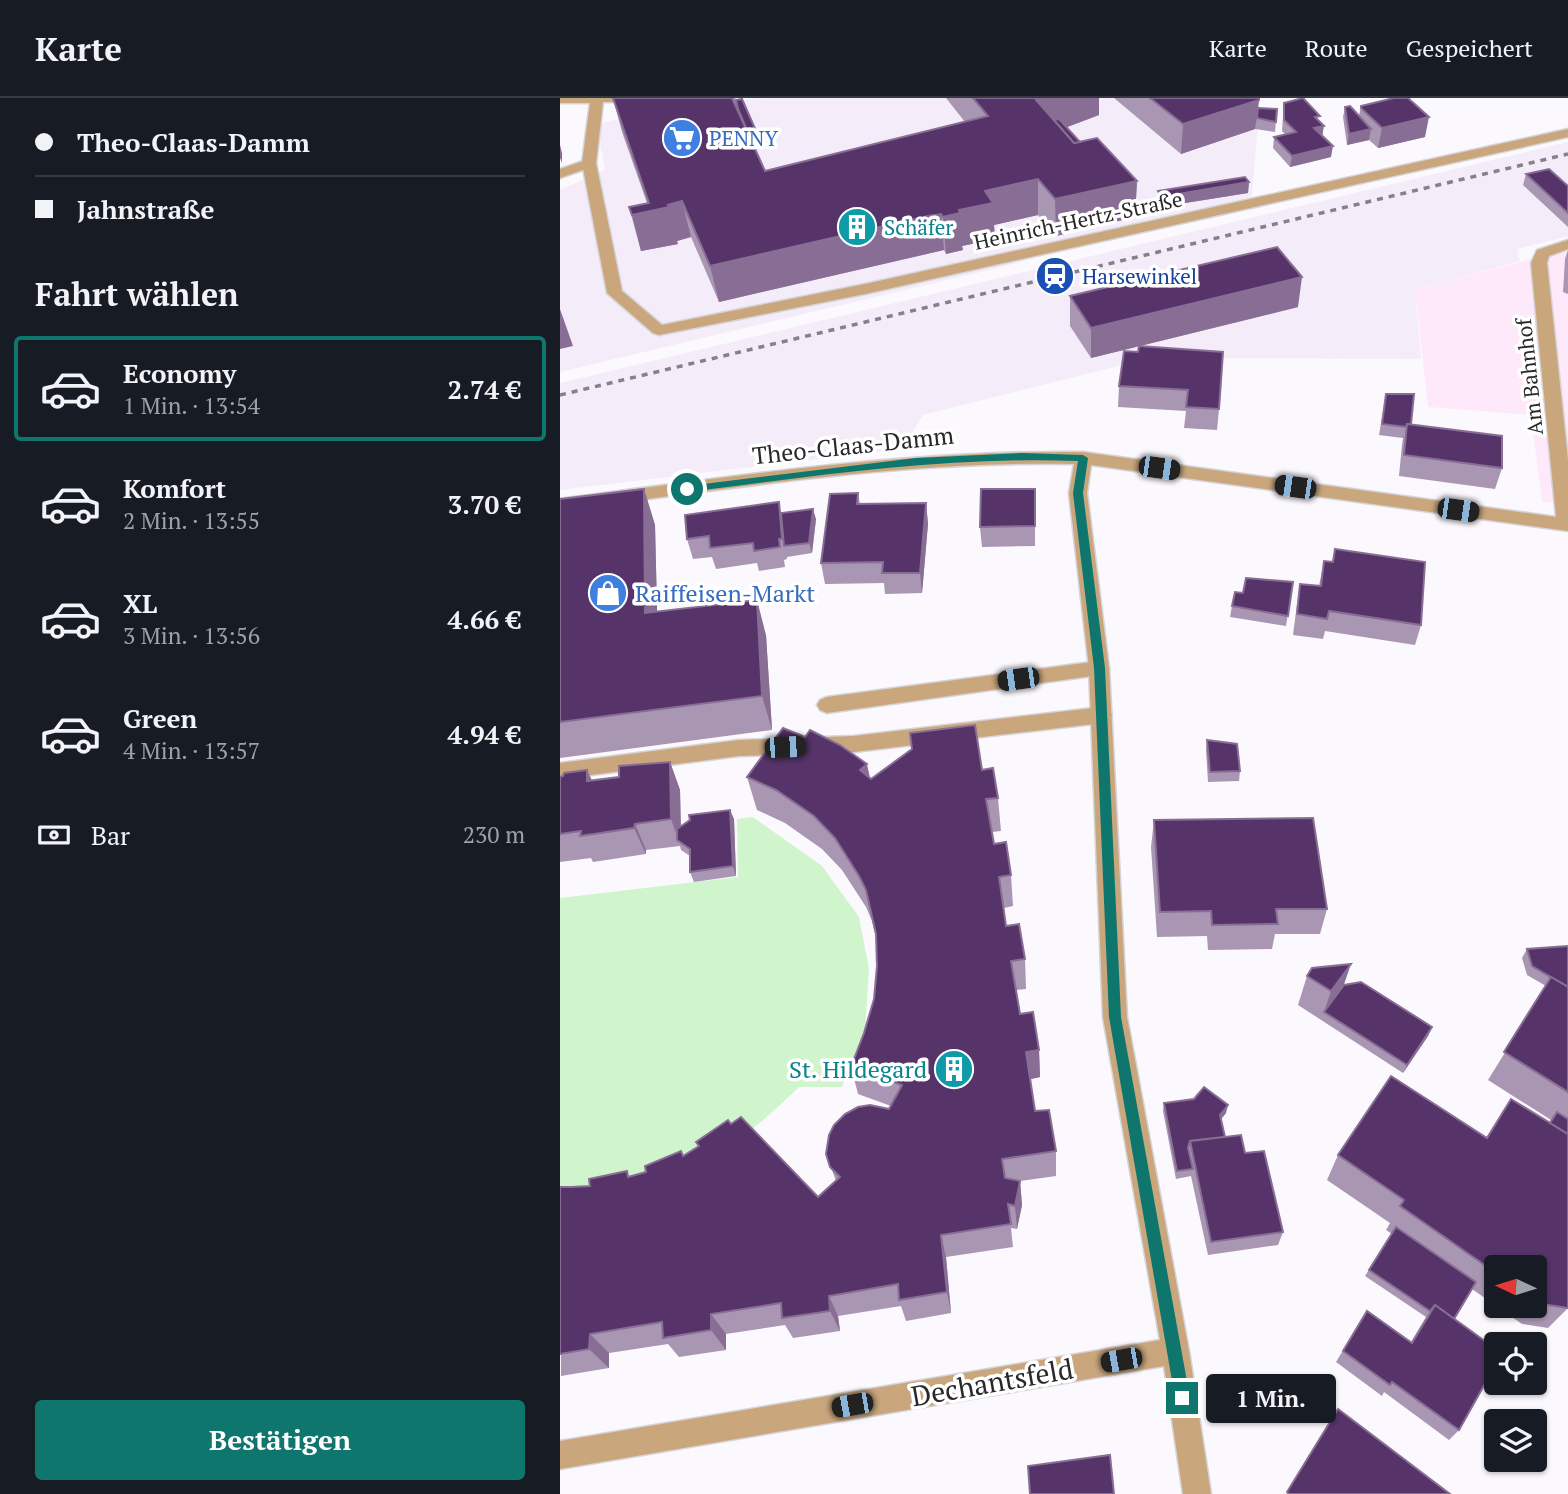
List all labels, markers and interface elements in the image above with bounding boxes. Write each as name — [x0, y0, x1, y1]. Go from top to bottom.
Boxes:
text: Karte — [35, 27, 122, 70]
text: Karte — [1209, 32, 1267, 64]
text: Route — [1305, 32, 1368, 64]
text: Gespeichert — [1406, 32, 1533, 64]
supermarket icon: PENNY — [661, 117, 703, 159]
place label: PENNY — [709, 124, 778, 152]
text: Theo-Claas-Damm — [77, 125, 310, 159]
street label: Heinrich-Hertz-Straße — [971, 184, 1185, 256]
text: Jahnstraße — [77, 192, 214, 226]
building icon: Schäfer — [836, 206, 878, 248]
place label: Schäfer — [884, 213, 953, 241]
station icon: Harsewinkel — [1034, 255, 1076, 297]
place label: Harsewinkel — [1082, 262, 1197, 290]
text: Fahrt wählen — [35, 273, 239, 315]
street label: Am Bahnhof — [1509, 316, 1549, 437]
text: Economy — [123, 356, 236, 390]
icon: car — [39, 357, 102, 420]
text: 2.74 € — [448, 372, 521, 406]
text: 1 Min. · 13:54 — [123, 390, 260, 421]
street label: Theo-Claas-Damm — [751, 418, 956, 471]
car — [1137, 455, 1182, 481]
text: Komfort — [123, 471, 226, 505]
icon: car — [39, 472, 102, 535]
route start — [671, 473, 703, 505]
car — [1273, 474, 1318, 500]
text: 3.70 € — [448, 487, 521, 521]
car — [1436, 497, 1481, 523]
text: 2 Min. · 13:55 — [123, 505, 260, 536]
shop icon: Raiffeisen-Markt — [587, 572, 629, 614]
place label: Raiffeisen-Markt — [635, 577, 815, 609]
text: XL — [123, 586, 157, 620]
icon: car — [39, 587, 102, 650]
text: 4.66 € — [448, 602, 521, 636]
text: 3 Min. · 13:56 — [123, 620, 260, 651]
car — [996, 666, 1041, 692]
text: Green — [123, 701, 197, 735]
icon: car — [39, 702, 102, 765]
text: 4.94 € — [448, 717, 521, 751]
text: 4 Min. · 13:57 — [123, 735, 260, 766]
car — [764, 736, 807, 758]
icon: cash — [35, 816, 73, 854]
text: Bar — [91, 818, 130, 852]
text: 230 m — [463, 819, 525, 850]
building icon: St. Hildegard — [933, 1048, 975, 1090]
place label: St. Hildegard — [789, 1053, 927, 1085]
north arrow — [1484, 1255, 1547, 1318]
map controls — [1484, 1255, 1547, 1472]
button: locate — [1484, 1332, 1547, 1395]
car — [1099, 1346, 1144, 1374]
street label: Dechantsfeld — [908, 1350, 1076, 1414]
callout: 1 Min. — [1206, 1374, 1336, 1422]
route end — [1166, 1382, 1198, 1414]
text: 1 Min. — [1236, 1383, 1306, 1414]
car — [830, 1391, 875, 1419]
button: Bestätigen — [35, 1400, 525, 1480]
button: layers — [1484, 1409, 1547, 1472]

